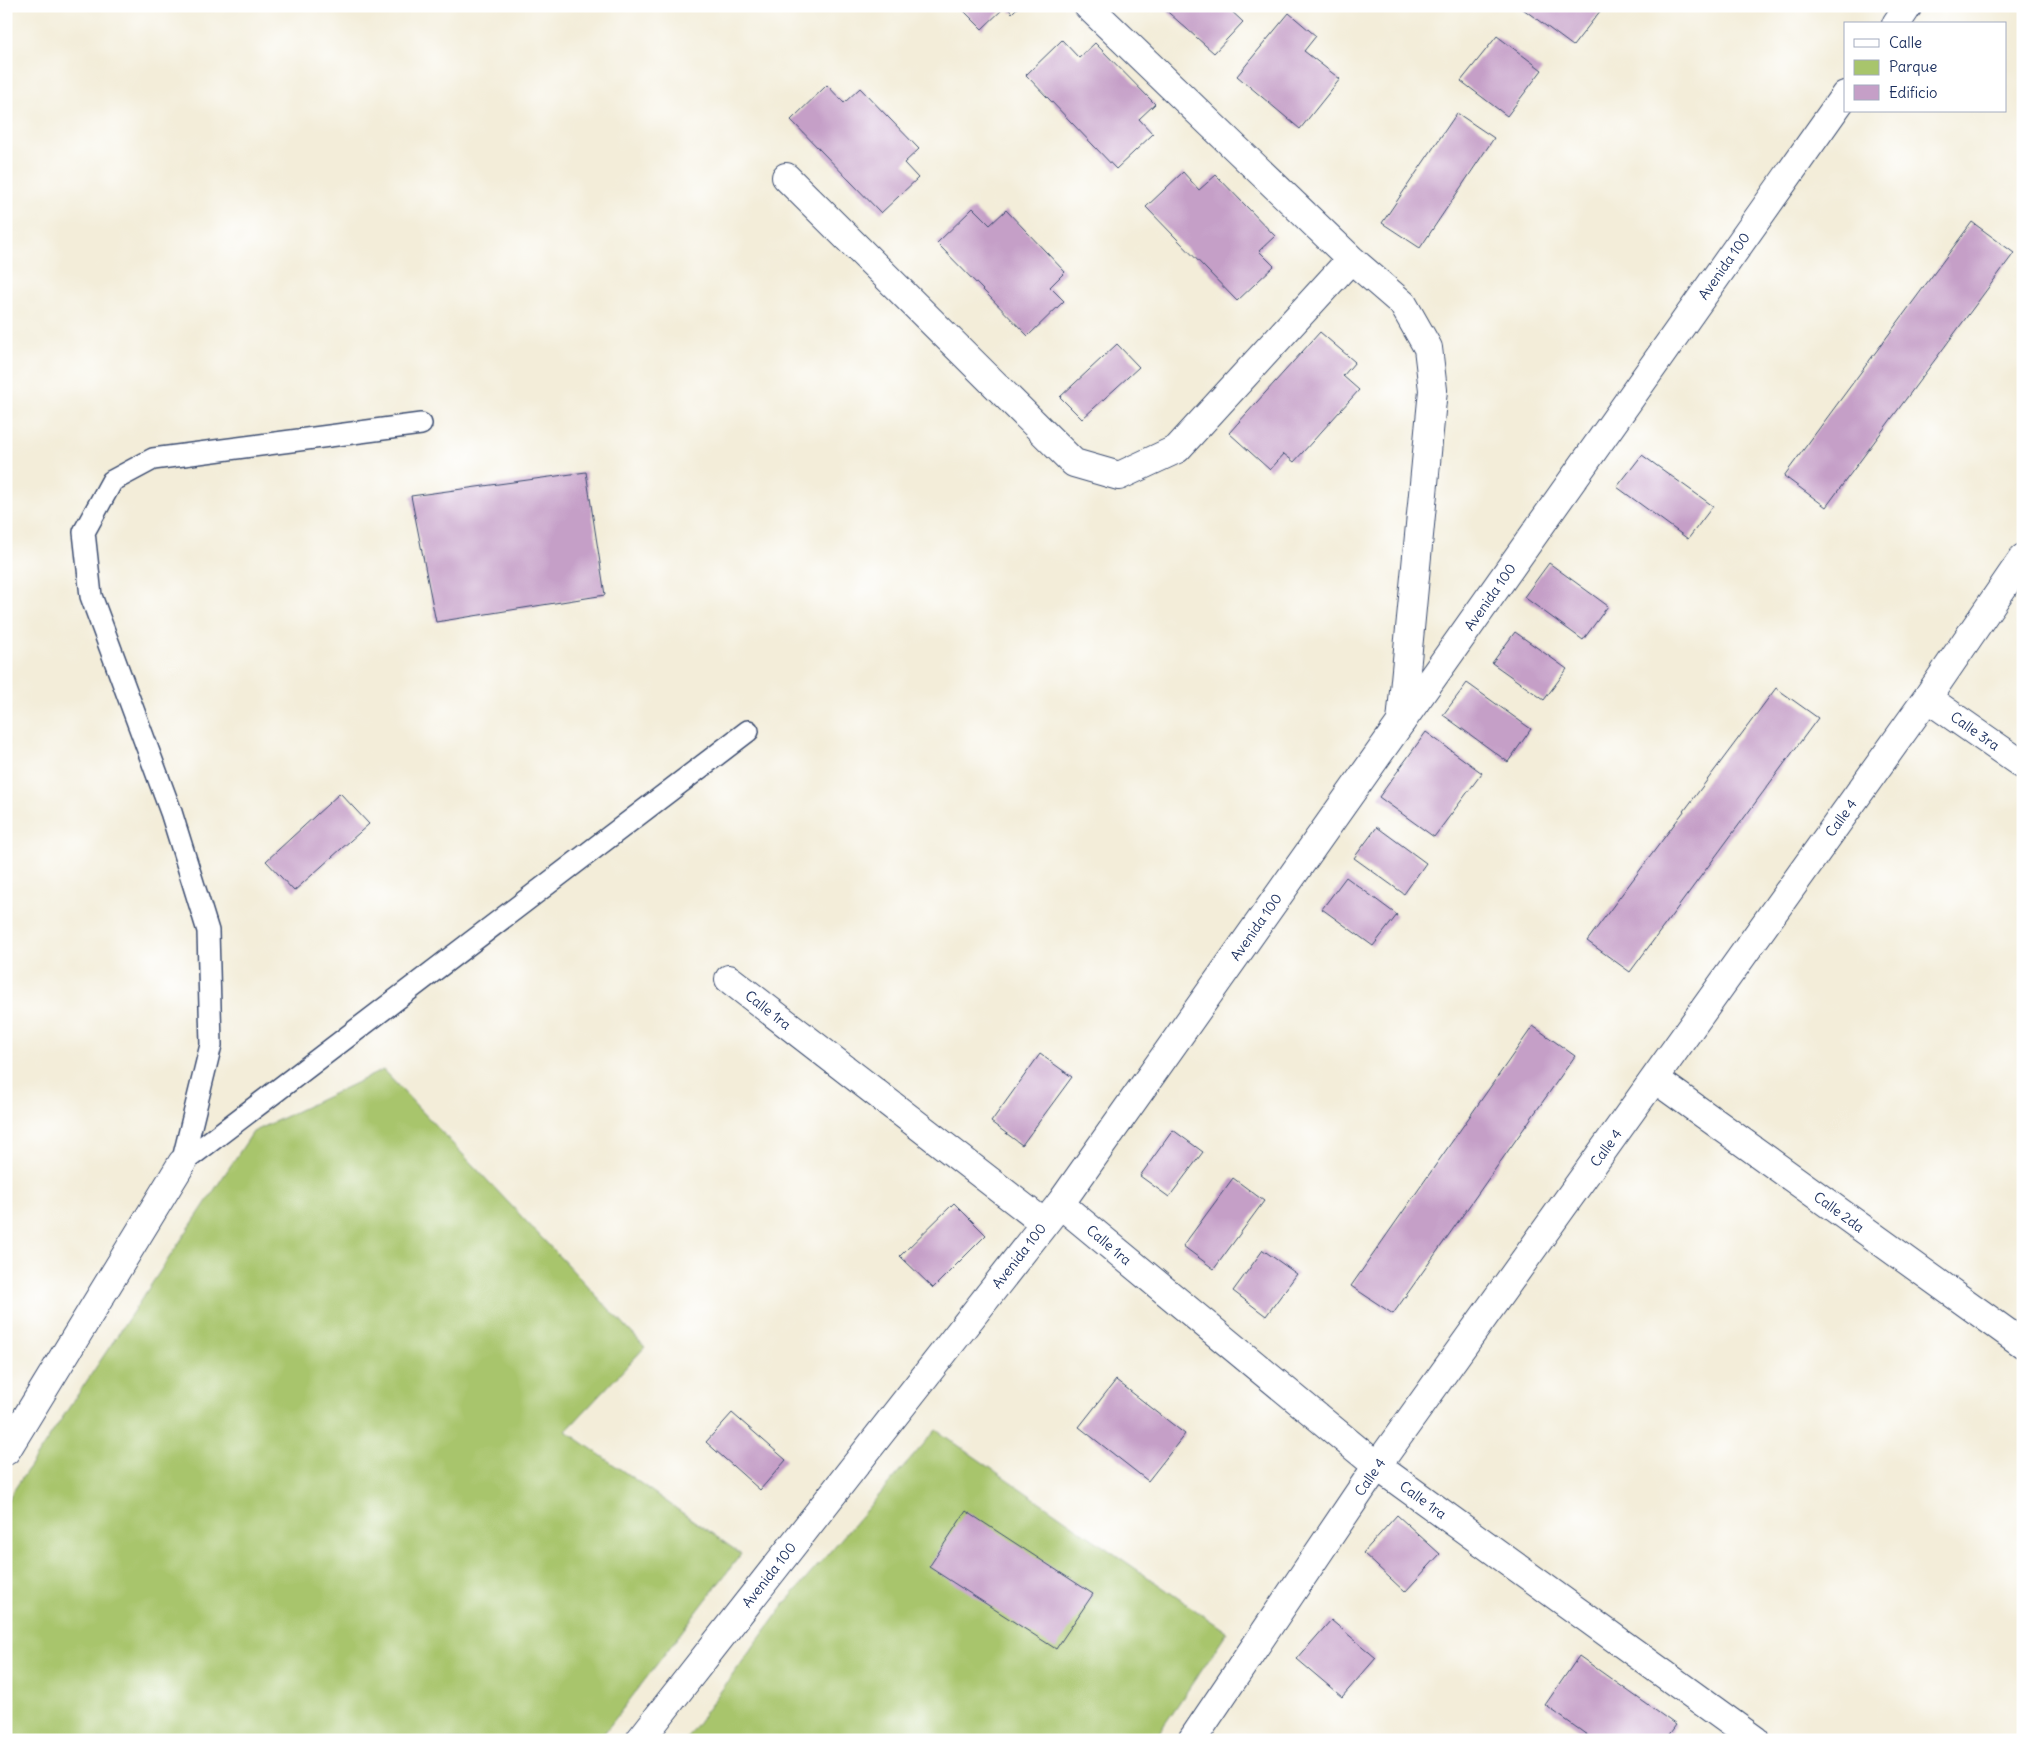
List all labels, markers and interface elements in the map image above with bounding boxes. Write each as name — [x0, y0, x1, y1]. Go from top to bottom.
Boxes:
legend — [1844, 22, 2006, 112]
text: Calle — [1889, 33, 1922, 52]
text: Parque — [1889, 57, 1937, 76]
text: Edificio — [1889, 83, 1937, 102]
street label: Avenida 100 — [1694, 229, 1754, 303]
street label: Avenida 100 — [1460, 560, 1520, 634]
street label: Calle 3ra — [1947, 708, 2003, 754]
street label: Calle 4 — [1821, 796, 1861, 840]
street label: Avenida 100 — [1226, 890, 1286, 964]
street label: Calle 1ra — [741, 986, 795, 1034]
street label: Calle 4 — [1586, 1126, 1626, 1170]
street label: Calle 2da — [1810, 1188, 1868, 1236]
street label: Avenida 100 — [988, 1220, 1050, 1292]
street label: Calle 1ra — [1083, 1221, 1135, 1269]
street label: Calle 4 — [1350, 1454, 1390, 1500]
street label: Calle 1ra — [1396, 1477, 1450, 1523]
street label: Avenida 100 — [738, 1539, 800, 1611]

